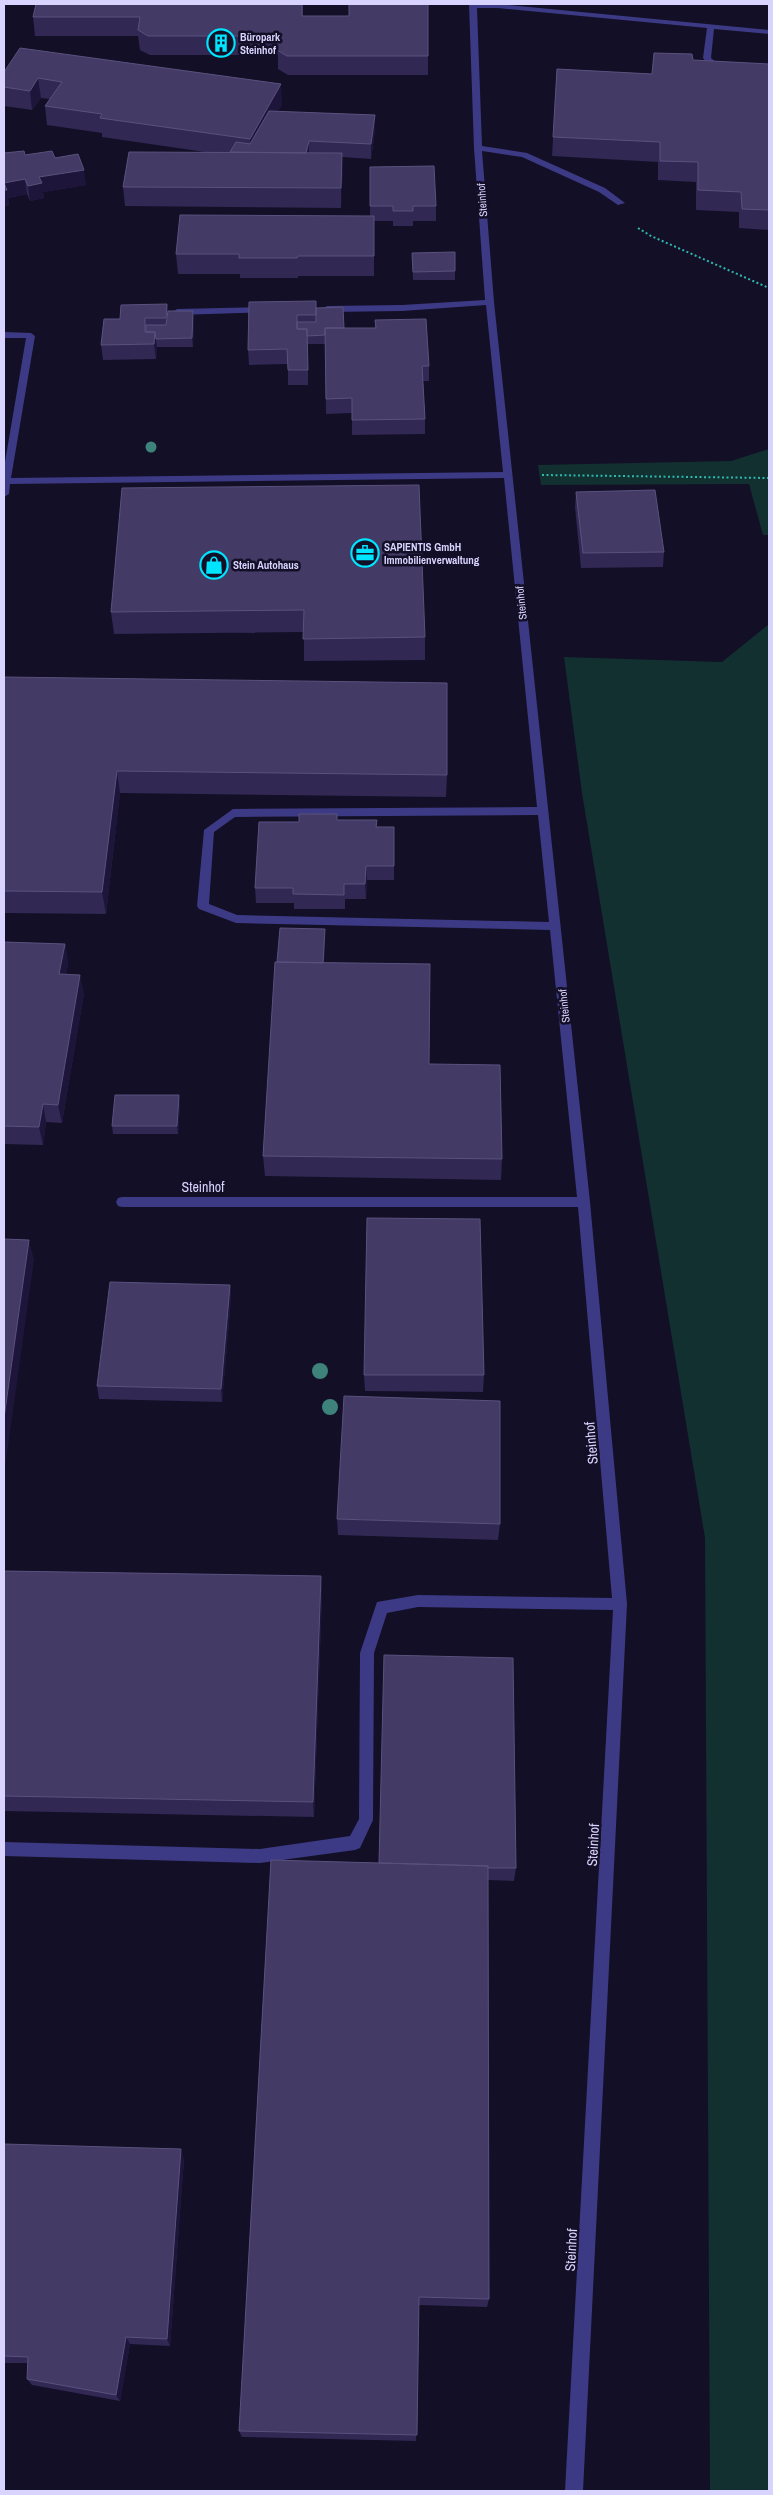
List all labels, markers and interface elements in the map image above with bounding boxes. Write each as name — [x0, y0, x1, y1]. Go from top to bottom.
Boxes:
building icon: Büropark Steinhof — [206, 28, 236, 58]
place label: Büropark Steinhof — [240, 30, 281, 57]
street label: Steinhof — [474, 182, 490, 217]
office icon: SAPIENTIS GmbH Immobilienverwaltung — [350, 538, 380, 568]
place label: SAPIENTIS GmbH Immobilienverwaltung — [384, 540, 480, 567]
shop icon: Stein Autohaus — [199, 550, 229, 580]
place label: Stein Autohaus — [233, 558, 299, 572]
street label: Steinhof — [512, 585, 530, 620]
street label: Steinhof — [555, 988, 573, 1023]
street label: Steinhof — [182, 1178, 225, 1196]
street label: Steinhof — [580, 1420, 602, 1465]
street label: Steinhof — [583, 1822, 603, 1867]
street label: Steinhof — [561, 2227, 581, 2272]

